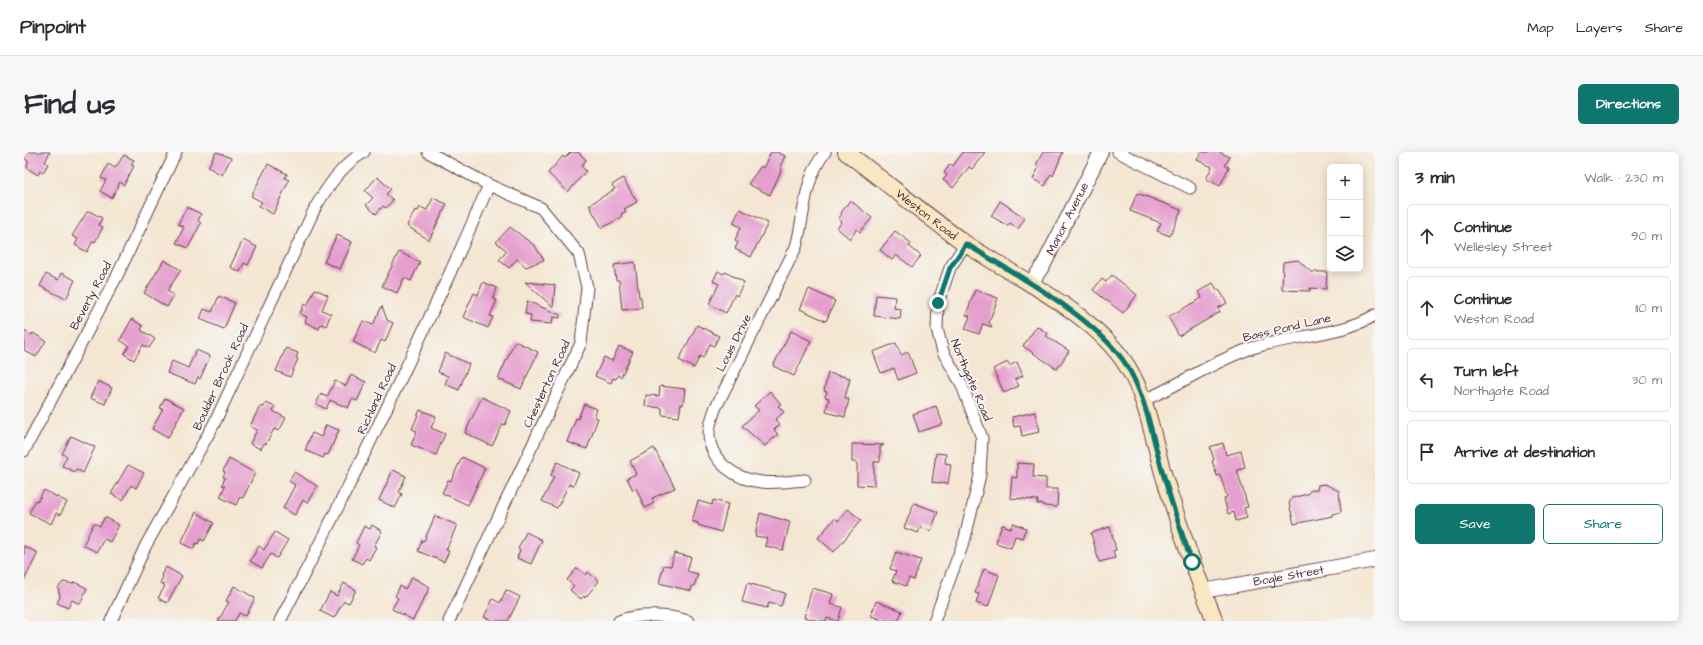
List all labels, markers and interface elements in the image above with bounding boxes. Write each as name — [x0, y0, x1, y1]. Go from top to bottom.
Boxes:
text: Pinpoint — [20, 14, 86, 41]
text: Map — [1527, 18, 1554, 38]
text: Layers — [1576, 18, 1623, 38]
text: Share — [1645, 18, 1683, 38]
button: Directions — [1578, 84, 1679, 124]
text: Find us — [24, 85, 115, 124]
map controls — [1327, 164, 1363, 272]
button: + — [1327, 164, 1363, 200]
text: 3 min — [1415, 166, 1455, 190]
text: Walk · 230 m — [1584, 169, 1663, 187]
street label: Manor Avenue — [1042, 179, 1093, 258]
street label: Weston Road — [892, 185, 961, 244]
button: − — [1327, 200, 1363, 236]
text: Continue — [1454, 217, 1512, 238]
icon: ahead — [1416, 225, 1438, 247]
text: 90 m — [1631, 227, 1662, 245]
button: layers — [1327, 236, 1363, 272]
text: Wellesley Street — [1454, 238, 1552, 256]
street label: Beverly Road — [66, 259, 117, 334]
text: Continue — [1454, 289, 1512, 310]
route end — [929, 294, 947, 312]
icon: ahead — [1416, 297, 1438, 319]
text: 110 m — [1635, 299, 1662, 317]
street label: Bass Pond Lane — [1241, 310, 1333, 346]
text: Weston Road — [1454, 310, 1534, 328]
street label: Louis Drive — [712, 311, 756, 375]
street label: Boulder Brook Road — [189, 321, 253, 433]
street label: Northgate Road — [945, 336, 996, 424]
street label: Chesterton Road — [519, 337, 575, 431]
street label: Richland Road — [353, 361, 401, 437]
text: Turn left — [1454, 361, 1518, 382]
icon: left — [1416, 369, 1438, 391]
text: 30 m — [1632, 371, 1662, 389]
text: Northgate Road — [1454, 382, 1549, 400]
icon: arrive — [1416, 441, 1438, 463]
text: Arrive at destination — [1454, 442, 1595, 463]
button: Save — [1415, 504, 1535, 544]
button: Share — [1543, 504, 1663, 544]
route start — [1183, 553, 1201, 571]
street label: Bogle Street — [1252, 561, 1326, 590]

